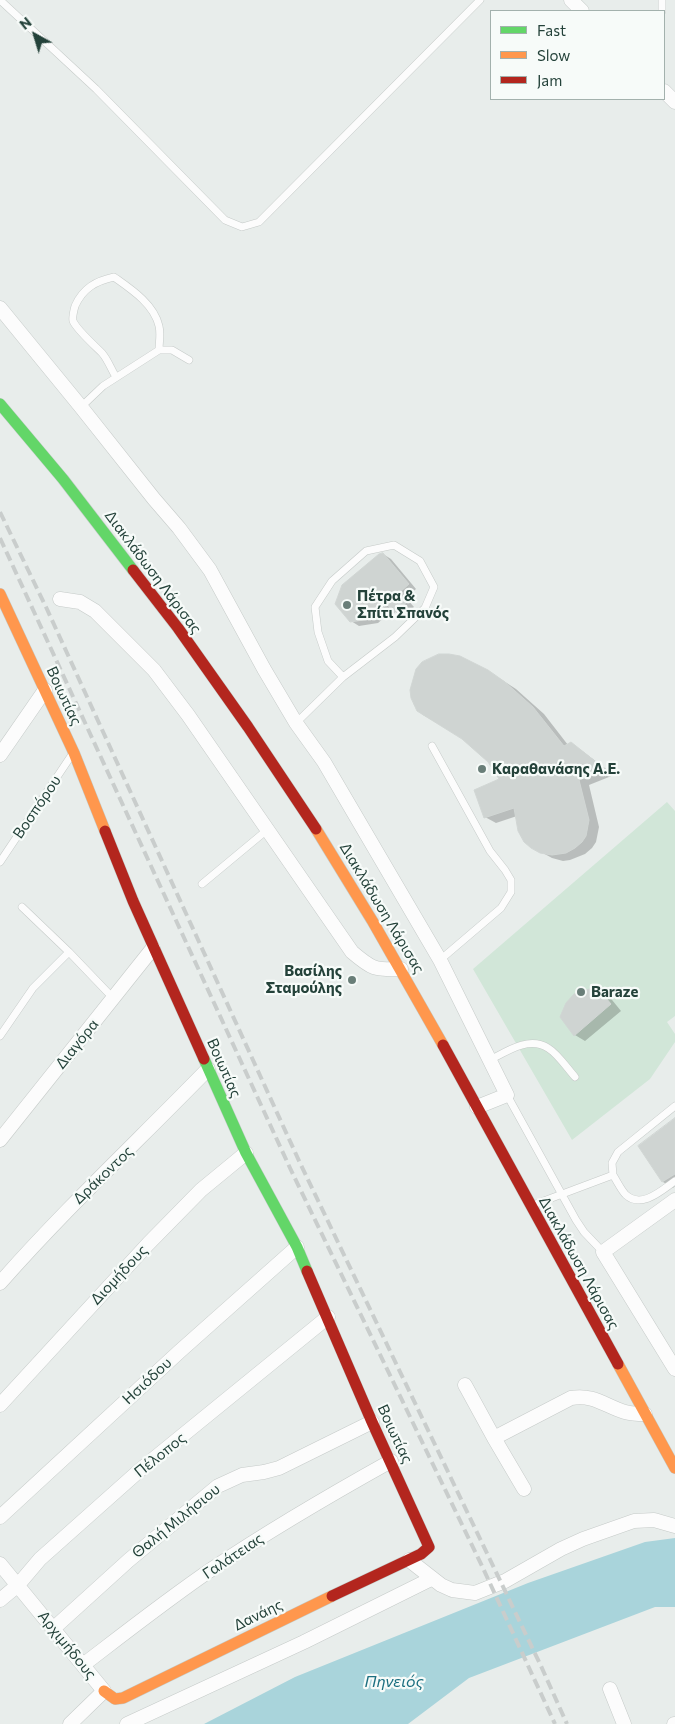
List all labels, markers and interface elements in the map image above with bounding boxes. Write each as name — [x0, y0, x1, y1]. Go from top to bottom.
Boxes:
north arrow — [10, 10, 60, 60]
legend — [490, 10, 665, 100]
text: N — [16, 13, 35, 33]
text: Fast — [537, 21, 566, 39]
text: Slow — [537, 46, 570, 64]
text: Jam — [537, 71, 562, 89]
street label: Διακλάδωση Λάρισας — [101, 507, 205, 637]
place label: Πέτρα & Σπίτι Σπανός — [357, 587, 449, 622]
marker: Πέτρα & Σπίτι Σπανός — [341, 599, 353, 611]
street label: Βοιωτίας — [43, 664, 85, 728]
place label: Καραθανάσης Α.Ε. — [492, 760, 620, 778]
marker: Καραθανάσης Α.Ε. — [476, 763, 488, 775]
street label: Βοσπόρου — [9, 772, 65, 842]
street label: Διακλάδωση Λάρισας — [336, 839, 428, 977]
place label: Βασίλης Σταμούλης — [266, 962, 342, 997]
marker: Βασίλης Σταμούλης — [346, 974, 358, 986]
place label: Baraze — [591, 983, 638, 1001]
marker: Baraze — [575, 986, 587, 998]
street label: Διαγόρα — [52, 1016, 102, 1072]
street label: Βοιωτίας — [203, 1036, 245, 1100]
street label: Δράκοντος — [69, 1142, 137, 1208]
street label: Διακλάδωση Λάρισας — [535, 1193, 623, 1333]
street label: Διομήδους — [87, 1241, 151, 1309]
street label: Ησιόδου — [119, 1354, 175, 1408]
street label: Βοιωτίας — [374, 1402, 416, 1466]
street label: Πέλοπος — [131, 1429, 189, 1481]
street label: Θαλή Μιλήσιου — [128, 1480, 224, 1562]
street label: Γαλάτειας — [199, 1529, 267, 1583]
street label: Δανάης — [231, 1595, 285, 1635]
street label: Αρχιμήδους — [34, 1607, 100, 1683]
water label: Πηνειός — [364, 1672, 424, 1692]

